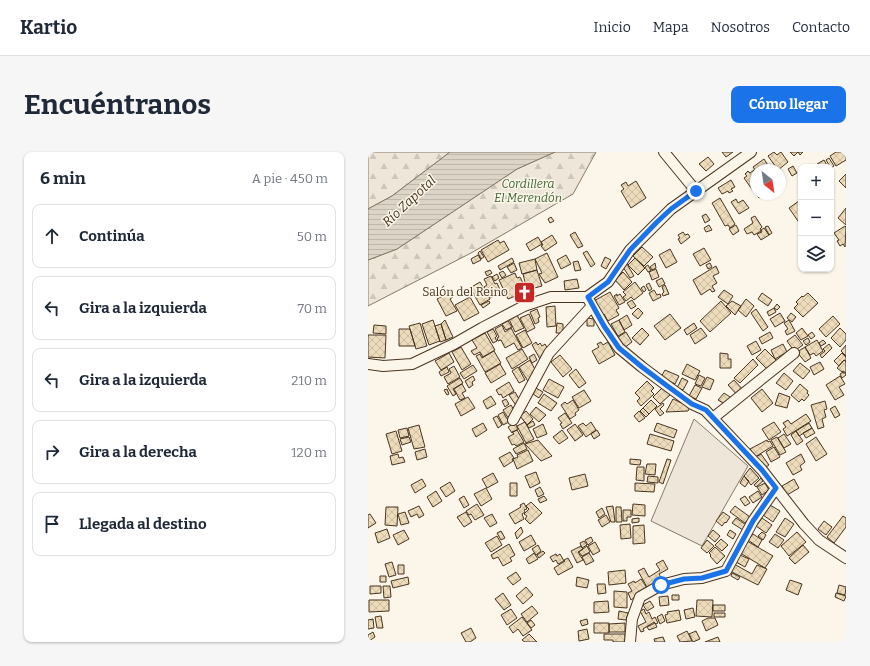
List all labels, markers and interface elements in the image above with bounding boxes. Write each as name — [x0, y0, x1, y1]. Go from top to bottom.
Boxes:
text: Kartio — [20, 16, 77, 39]
text: Inicio — [594, 19, 631, 36]
text: Mapa — [653, 19, 689, 36]
text: Nosotros — [711, 19, 770, 36]
text: Contacto — [792, 19, 850, 36]
button: Cómo llegar — [731, 86, 846, 123]
text: Encuéntranos — [24, 88, 211, 121]
north arrow — [750, 164, 786, 200]
map controls — [798, 164, 834, 272]
button: + — [798, 164, 834, 200]
text: 6 min — [40, 168, 86, 189]
text: A pie · 450 m — [252, 171, 328, 186]
water label: Río Zapotal — [379, 172, 439, 229]
park label: Cordillera El Merendón — [494, 177, 562, 205]
route end — [687, 182, 705, 200]
button: − — [798, 200, 834, 236]
icon: ahead — [41, 225, 63, 247]
text: Continúa — [79, 227, 145, 245]
text: 50 m — [297, 229, 327, 244]
button: layers — [798, 236, 834, 272]
church icon: Salón del Reino — [511, 279, 537, 305]
place label: Salón del Reino — [422, 285, 508, 299]
icon: left — [41, 297, 63, 319]
text: Gira a la izquierda — [79, 299, 207, 317]
text: 70 m — [297, 301, 327, 316]
icon: left — [41, 369, 63, 391]
text: Gira a la izquierda — [79, 371, 207, 389]
text: 210 m — [291, 373, 327, 388]
icon: right — [41, 441, 63, 463]
text: Gira a la derecha — [79, 443, 197, 461]
text: 120 m — [291, 445, 327, 460]
icon: arrive — [41, 513, 63, 535]
text: Llegada al destino — [79, 515, 207, 533]
route start — [652, 576, 670, 594]

